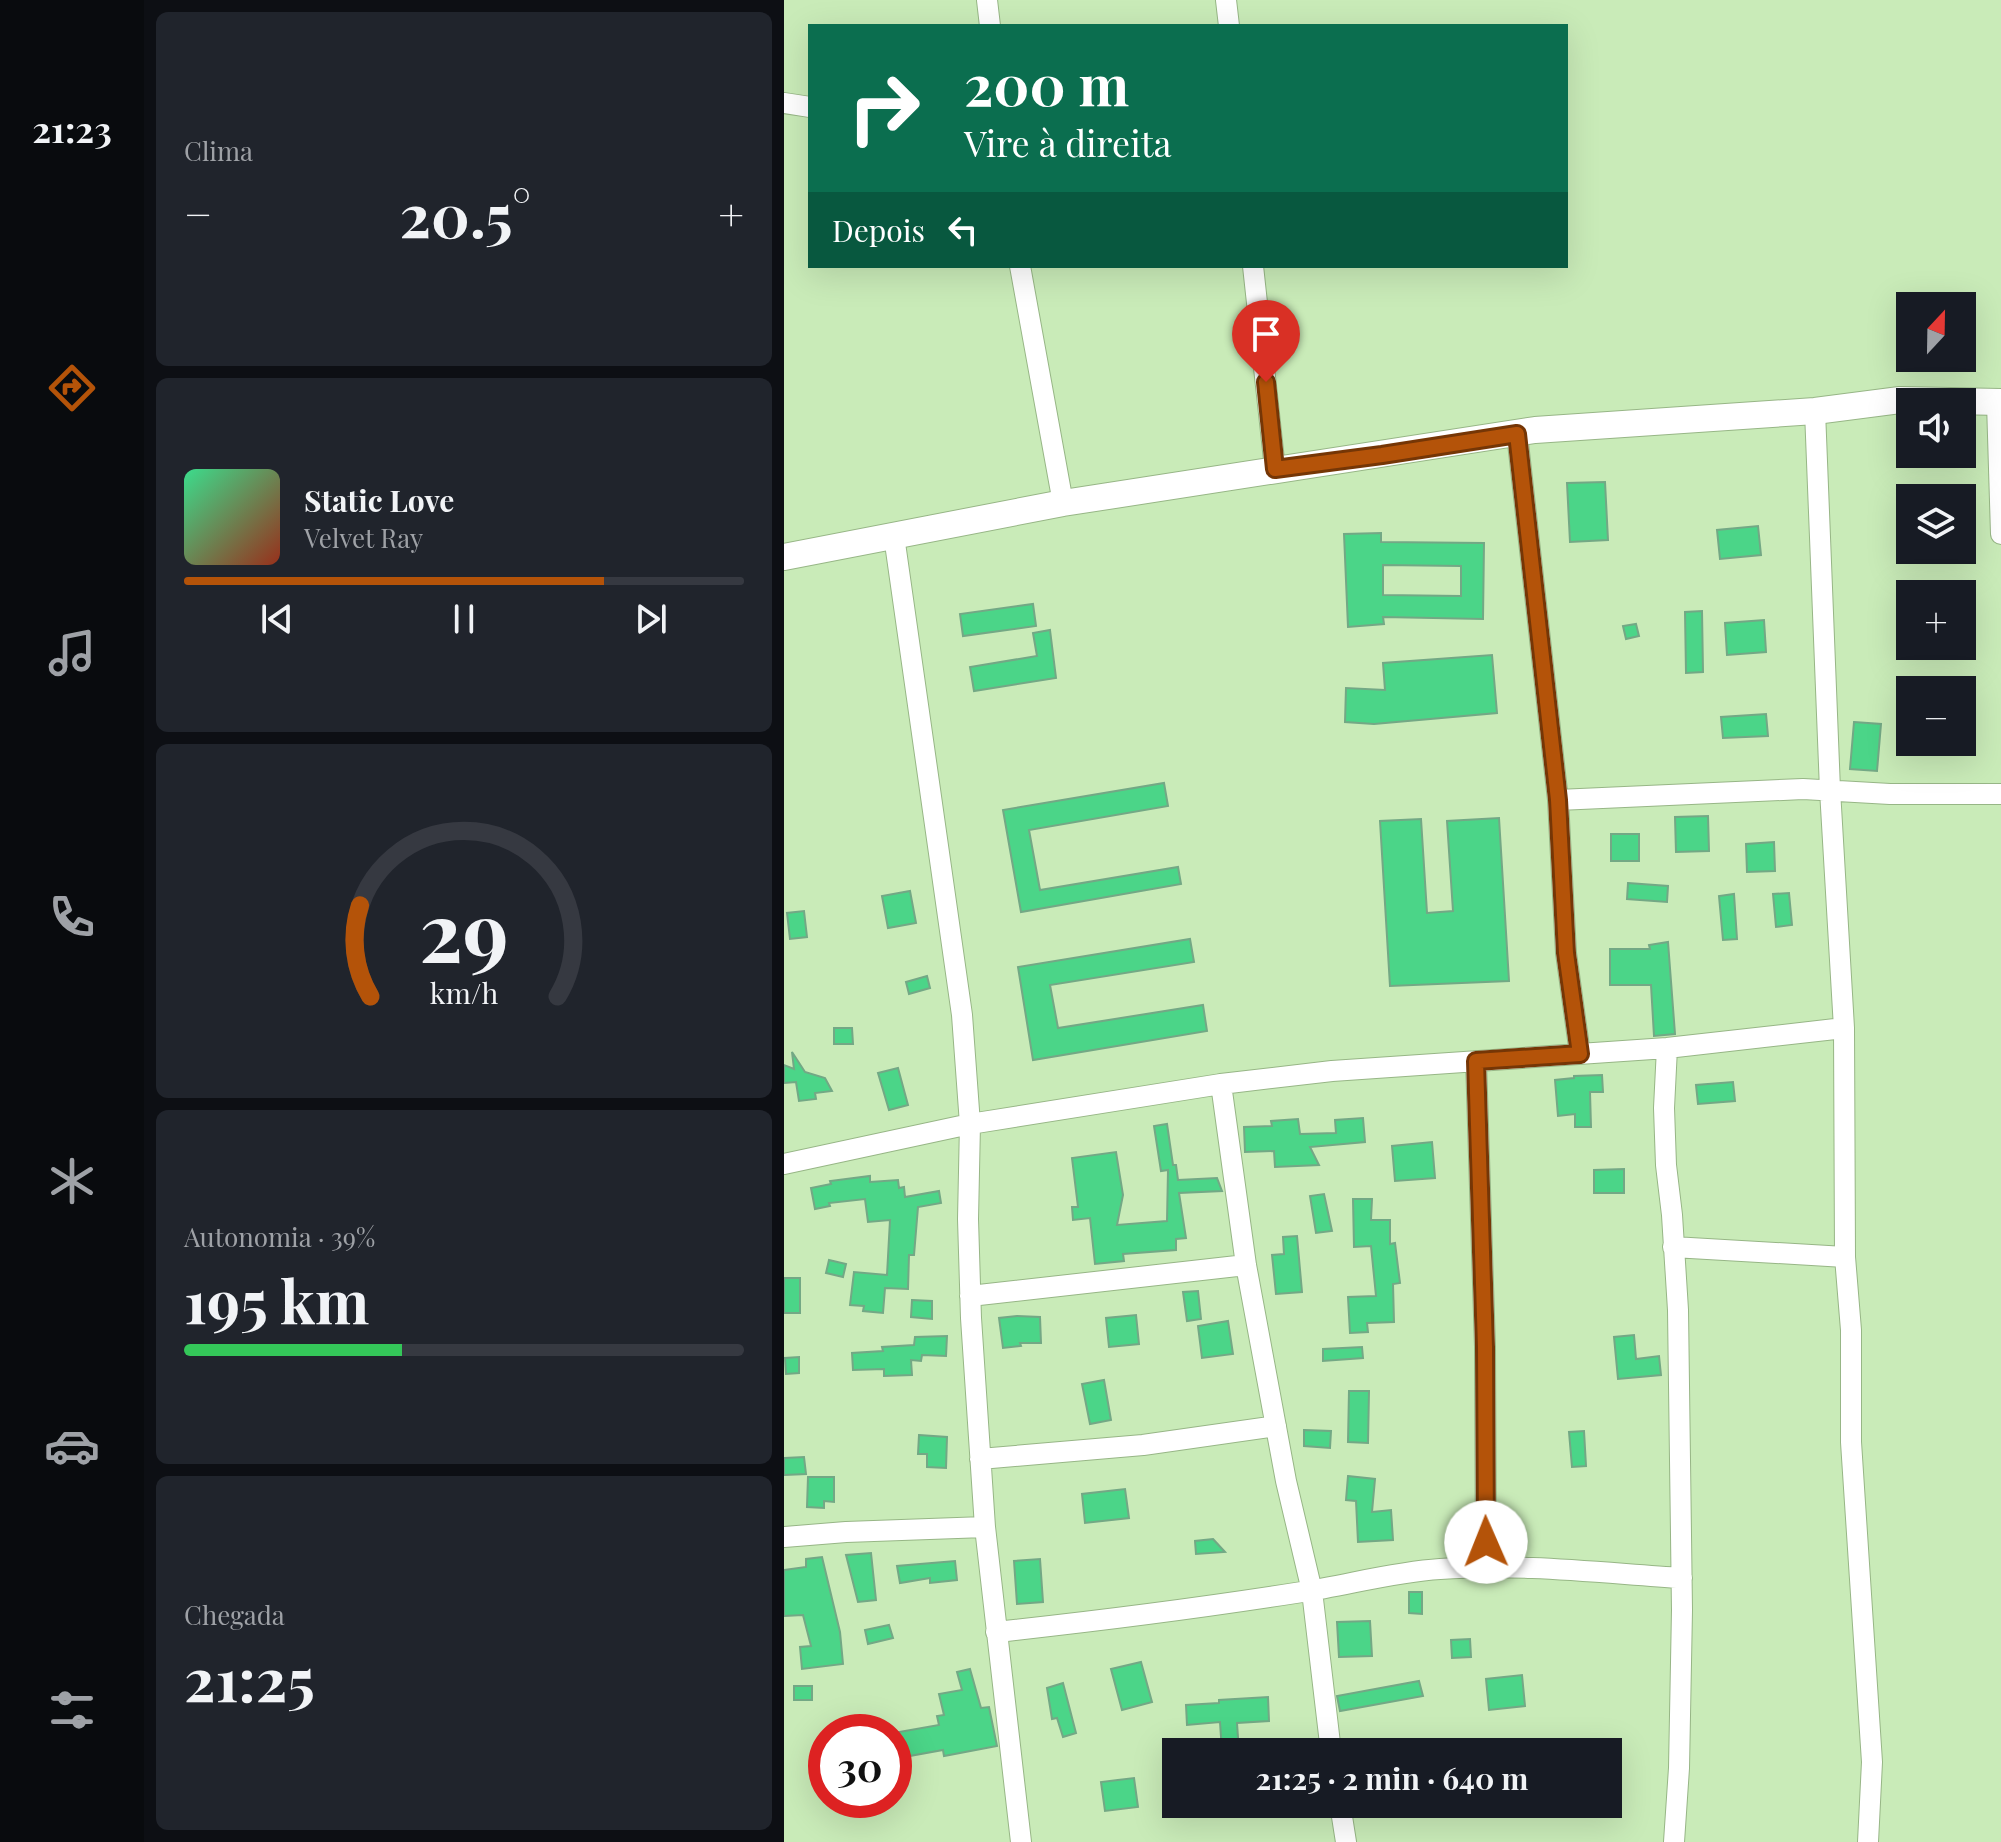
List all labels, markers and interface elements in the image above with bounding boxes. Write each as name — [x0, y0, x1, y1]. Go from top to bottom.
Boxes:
text: 200 m — [964, 46, 1129, 121]
icon: right — [832, 56, 936, 160]
text: 21:23 — [32, 104, 112, 152]
text: Vire à direita — [964, 118, 1171, 166]
text: Clima — [184, 133, 253, 168]
text: 20.5° — [400, 173, 531, 253]
text: − — [184, 183, 212, 242]
text: + — [718, 183, 744, 242]
icon: left — [941, 208, 985, 252]
text: Depois — [832, 210, 925, 250]
north arrow — [1896, 292, 1976, 372]
map controls — [1896, 292, 1976, 756]
pin — [1232, 300, 1300, 382]
icon: arrive — [1244, 312, 1288, 356]
icon: directions — [44, 360, 100, 416]
button: sound — [1896, 388, 1976, 468]
text: Static Love — [304, 480, 454, 520]
button: layers — [1896, 484, 1976, 564]
text: Velvet Ray — [304, 520, 423, 555]
button: + — [1896, 580, 1976, 660]
icon: previous — [255, 597, 299, 641]
icon: pause — [442, 597, 486, 641]
icon: next — [629, 597, 673, 641]
icon: music — [44, 625, 100, 681]
button: − — [1896, 676, 1976, 756]
text: 29 — [419, 873, 509, 984]
icon: phone — [44, 889, 100, 945]
text: km/h — [430, 973, 498, 1011]
icon: climate — [44, 1153, 100, 1209]
text: Autonomia · 39% — [184, 1219, 375, 1254]
text: 195 km — [184, 1259, 369, 1339]
icon: car — [44, 1418, 100, 1474]
position arrow — [1444, 1500, 1528, 1584]
text: Chegada — [184, 1597, 285, 1632]
text: 21:25 — [184, 1637, 315, 1717]
icon: filters — [44, 1682, 100, 1738]
speed limit sign: 30 — [808, 1714, 912, 1818]
text: 21:25 · 2 min · 640 m — [1256, 1758, 1528, 1798]

